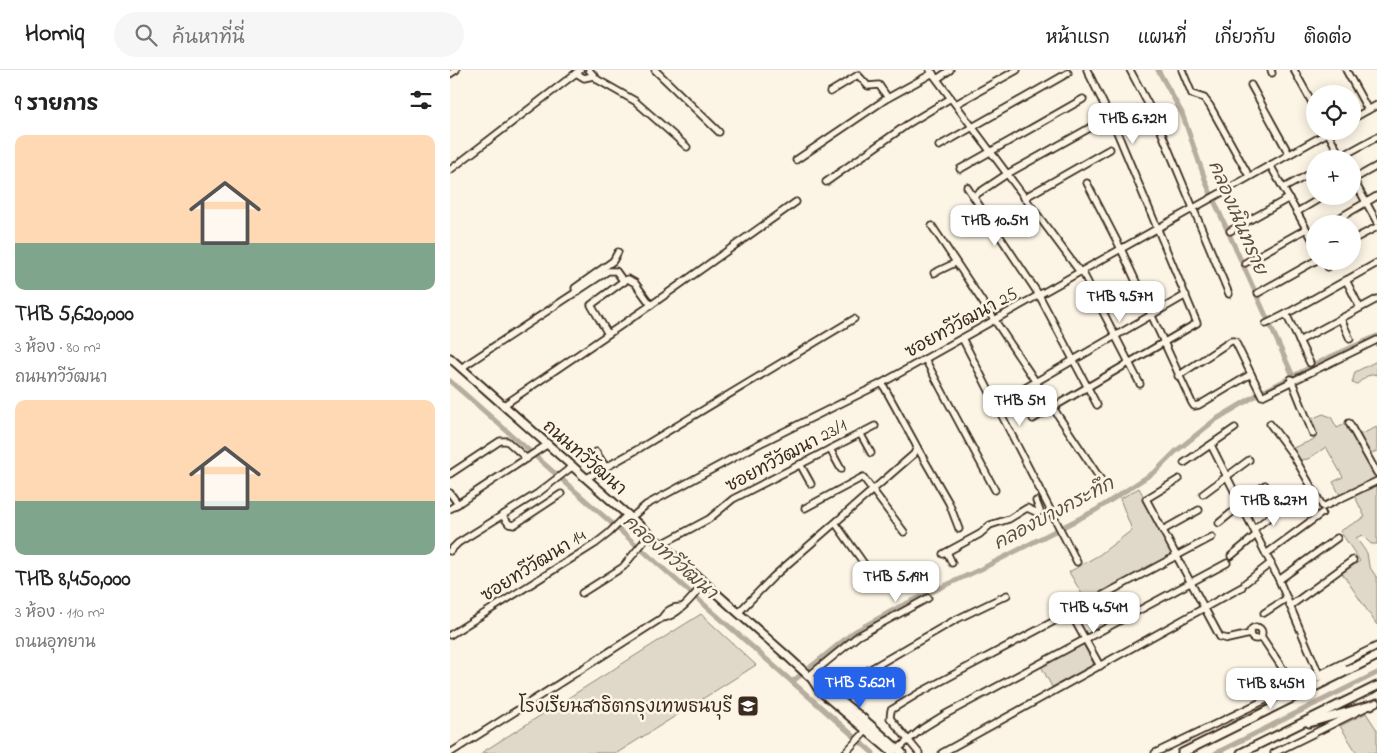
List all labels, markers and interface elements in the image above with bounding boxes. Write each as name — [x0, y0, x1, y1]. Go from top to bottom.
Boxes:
search box — [114, 12, 464, 57]
text: Homiq — [25, 17, 84, 52]
icon: search — [132, 21, 160, 49]
text: ค้นหาที่นี่ — [172, 25, 245, 52]
text: หน้าแรก — [1046, 26, 1110, 52]
text: แผนที่ — [1138, 26, 1186, 52]
text: เกี่ยวกับ — [1214, 26, 1276, 52]
text: ติดต่อ — [1304, 26, 1352, 52]
map controls — [1306, 85, 1361, 270]
button: locate — [1306, 85, 1361, 140]
icon: filters — [407, 86, 435, 114]
text: 9 รายการ — [15, 90, 98, 120]
pin: THB 6.72M — [1076, 102, 1190, 145]
text: THB 6.72M — [1099, 107, 1167, 131]
button: + — [1306, 150, 1361, 205]
water label: คลองเนินทราย — [1201, 157, 1273, 280]
icon: home — [180, 168, 270, 258]
pin: THB 10.5M — [938, 204, 1052, 247]
text: THB 10.5M — [961, 209, 1029, 233]
button: − — [1306, 215, 1361, 270]
pin: THB 9.57M — [1063, 280, 1177, 323]
street label: ซอยทวีวัฒนา 25 — [900, 281, 1023, 366]
text: THB 9.57M — [1087, 285, 1153, 309]
text: THB 5,620,000 — [15, 300, 134, 330]
text: 3 ห้อง · 80 m² — [15, 336, 101, 360]
text: ถนนทวีวัฒนา — [15, 366, 107, 390]
pin: THB 5M — [979, 384, 1061, 427]
text: THB 5M — [994, 389, 1046, 413]
street label: ซอยทวีวัฒนา 23/1 — [721, 413, 852, 500]
street label: ถนนทวีวัฒนา — [536, 414, 632, 502]
icon: home — [180, 433, 270, 523]
water label: คลองบางกระทึก — [989, 470, 1121, 557]
pin: THB 8.27M — [1217, 484, 1331, 527]
text: THB 8.27M — [1241, 489, 1307, 513]
water label: คลองทวีวัฒนา — [616, 509, 724, 608]
street label: ซอยทวีวัฒนา 14 — [476, 523, 592, 609]
pin: THB 5.19M — [839, 560, 953, 603]
text: THB 8,450,000 — [15, 565, 131, 595]
text: THB 5.19M — [863, 565, 929, 589]
pin: THB 4.54M — [1037, 592, 1151, 634]
text: THB 4.54M — [1060, 596, 1128, 620]
text: 3 ห้อง · 110 m² — [15, 601, 105, 625]
text: ถนนอุทยาน — [15, 631, 96, 655]
pin: THB 5.62M — [803, 666, 917, 709]
pin: THB 8.45M — [1214, 668, 1328, 710]
text: THB 5.62M — [825, 671, 895, 695]
text: THB 8.45M — [1237, 672, 1305, 696]
place label: โรงเรียนสาธิตกรุงเทพธนบุรี — [519, 693, 732, 721]
school or university icon: โรงเรียนสาธิตกรุงเทพธนบุรี — [736, 694, 760, 718]

